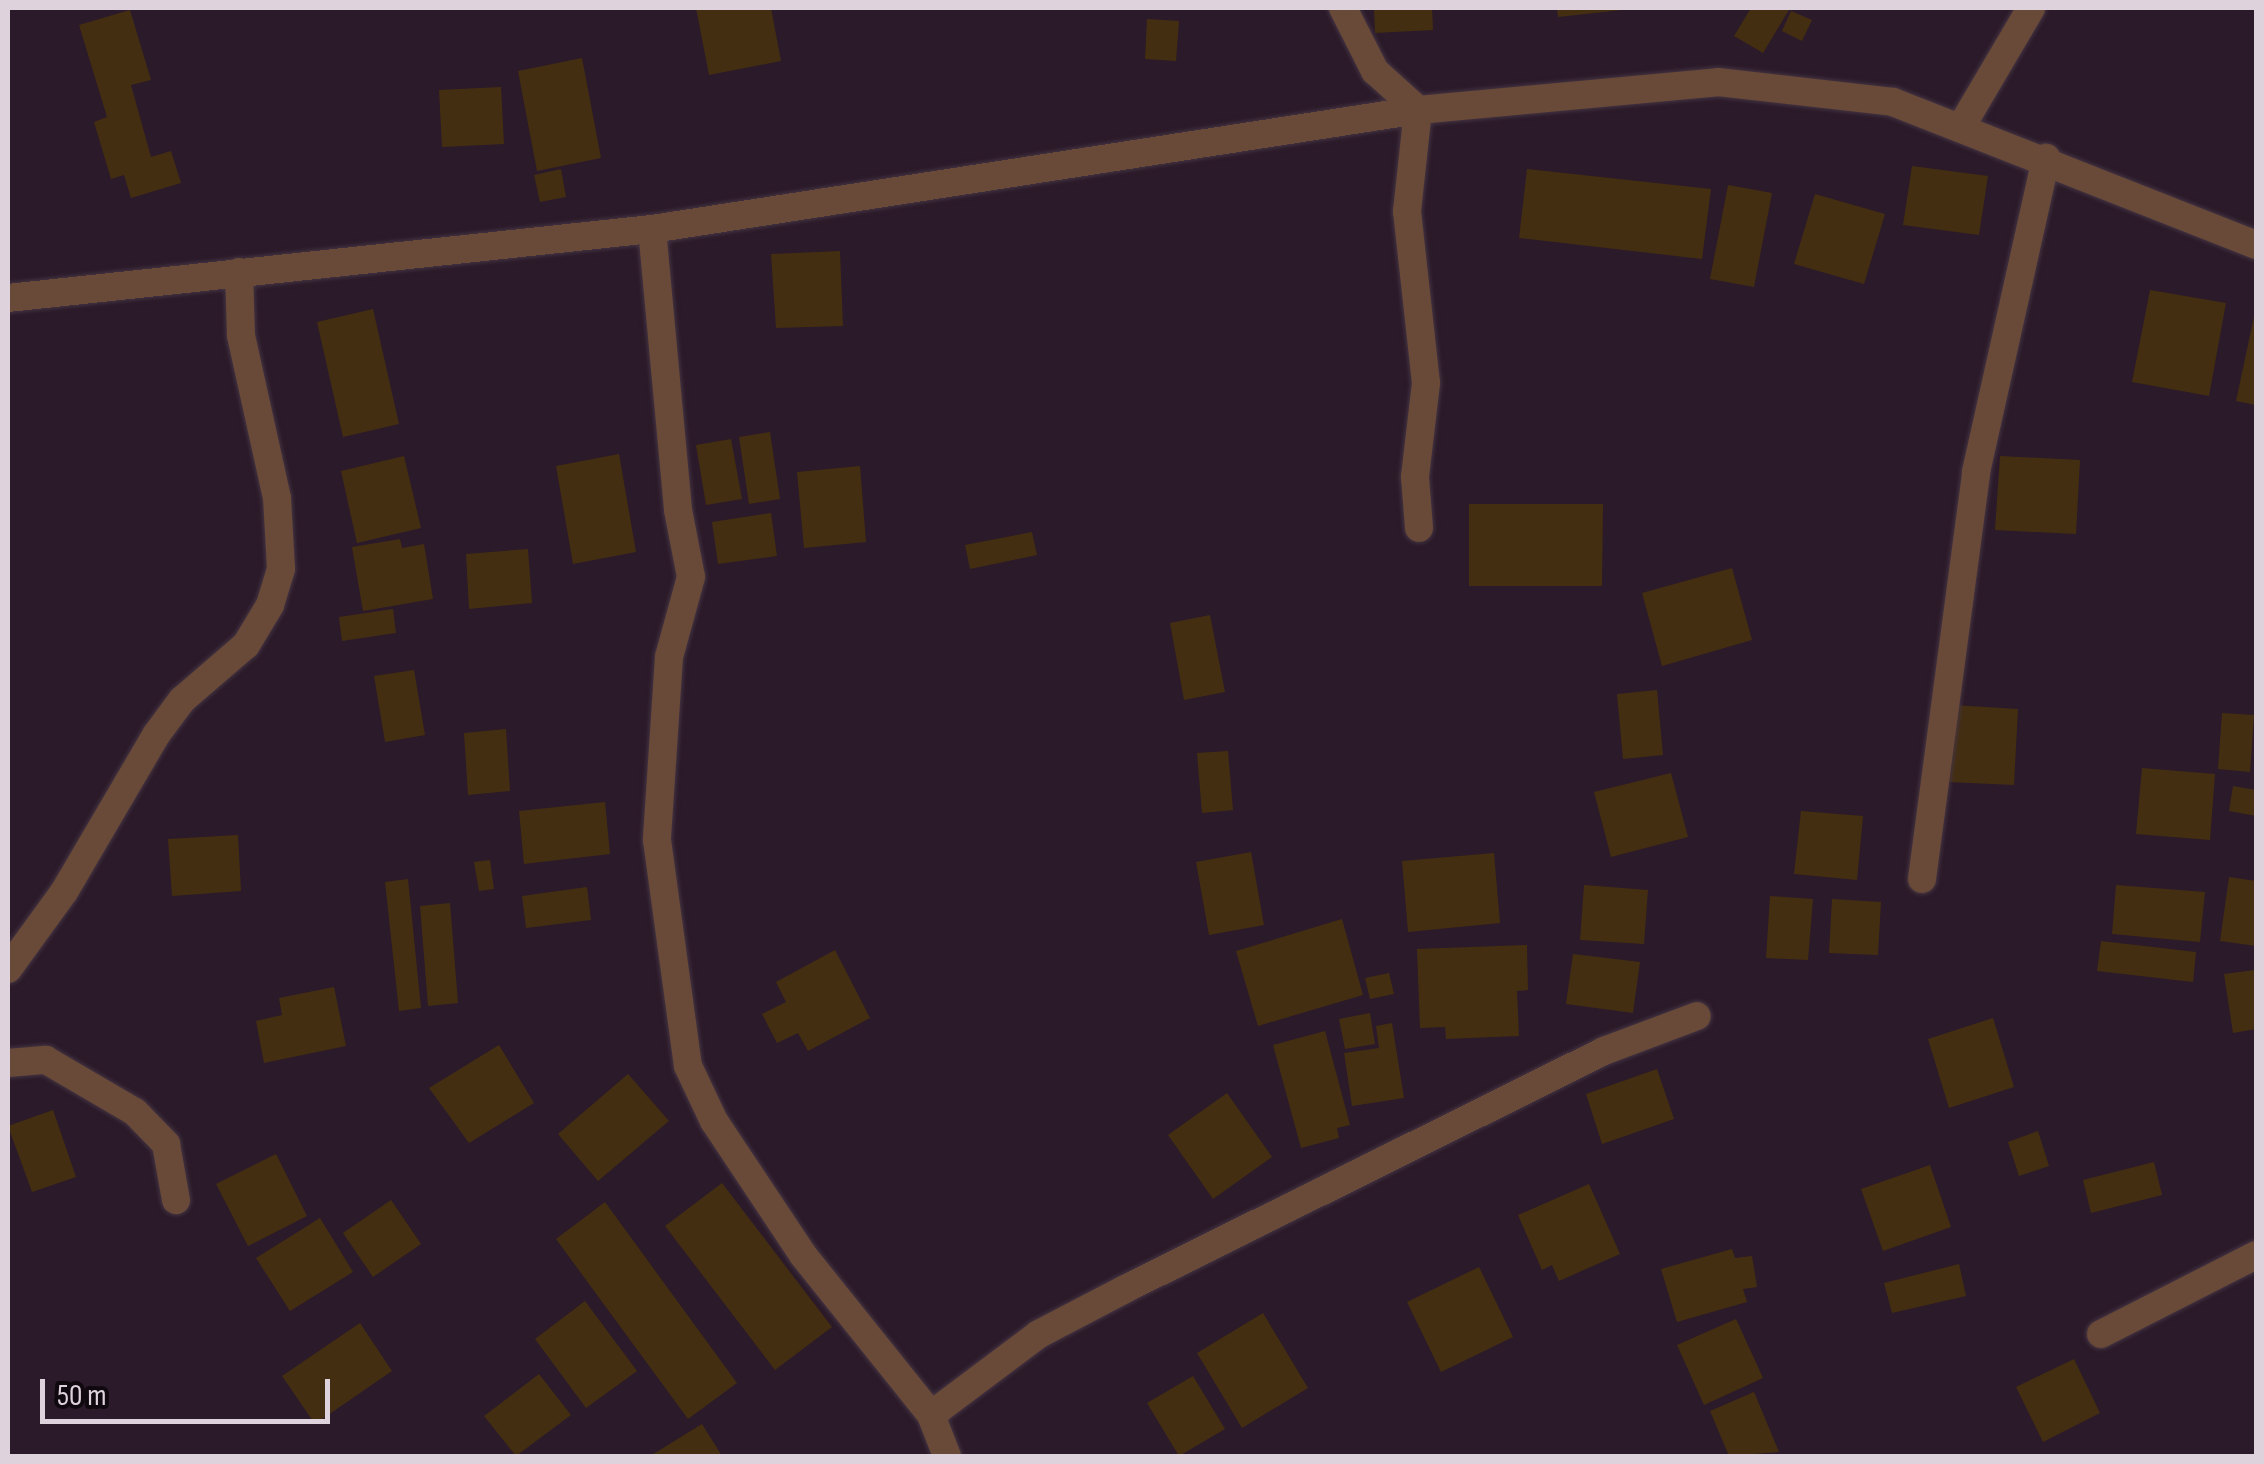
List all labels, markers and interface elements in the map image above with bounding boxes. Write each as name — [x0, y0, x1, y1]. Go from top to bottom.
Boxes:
scale bar — [45, 1359, 335, 1421]
text: 50 m — [57, 1378, 106, 1414]

